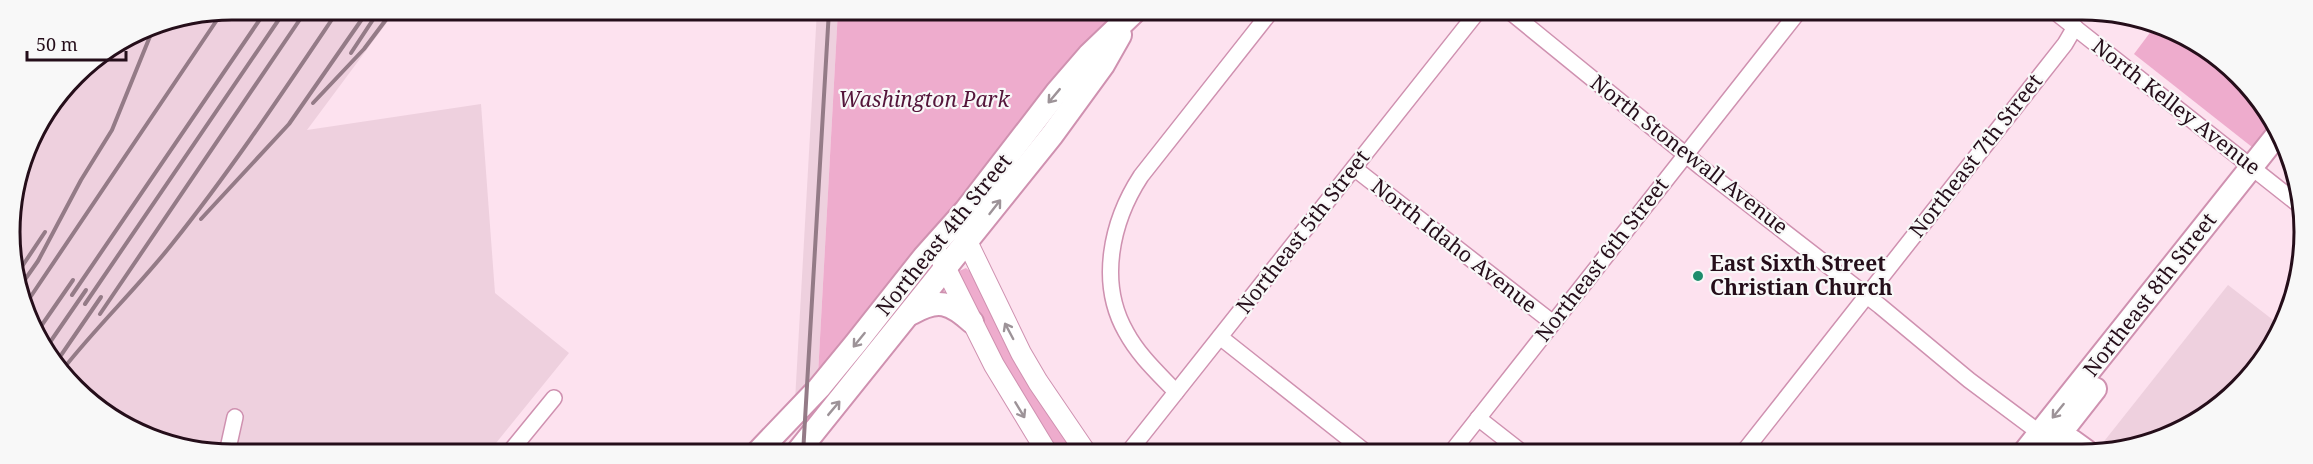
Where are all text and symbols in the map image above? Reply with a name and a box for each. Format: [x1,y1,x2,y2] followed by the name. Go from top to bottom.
[27,24,126,62] scale bar
[36,32,78,56] text: 50 m
[2087,32,2267,181] street label: North Kelley Avenue
[1585,68,1794,240] street label: North Stonewall Avenue
[1902,68,2048,243] street label: Northeast 7th Street
[839,85,1010,113] park label: Washington Park
[1047,88,1061,103] one-way arrow
[1229,144,1375,319] street label: Northeast 5th Street
[869,148,1017,321] street label: Northeast 4th Street
[1366,172,1543,319] street label: North Idaho Avenue
[1528,172,1674,347] street label: Northeast 6th Street
[989,200,1002,216] one-way arrow
[2076,207,2222,382] street label: Northeast 8th Street
[1710,249,1893,301] place label: East Sixth Street Christian Church
[1691,269,1705,283] marker: East Sixth Street Christian Church
[1003,322,1014,340] one-way arrow
[852,332,865,348] one-way arrow
[827,400,840,416] one-way arrow
[1014,401,1026,418] one-way arrow
[2051,403,2064,419] one-way arrow

